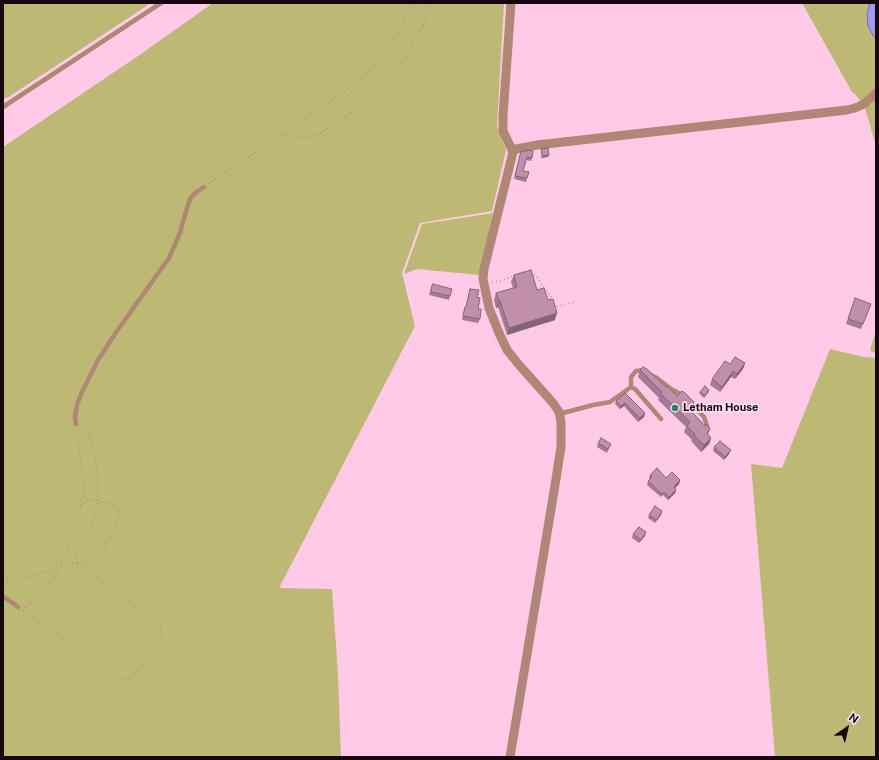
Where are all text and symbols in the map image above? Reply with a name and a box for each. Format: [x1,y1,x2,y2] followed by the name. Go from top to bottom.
[683,401,758,415] place label: Letham House
[670,403,680,413] marker: Letham House
[827,708,867,748] north arrow
[847,711,861,725] text: N

